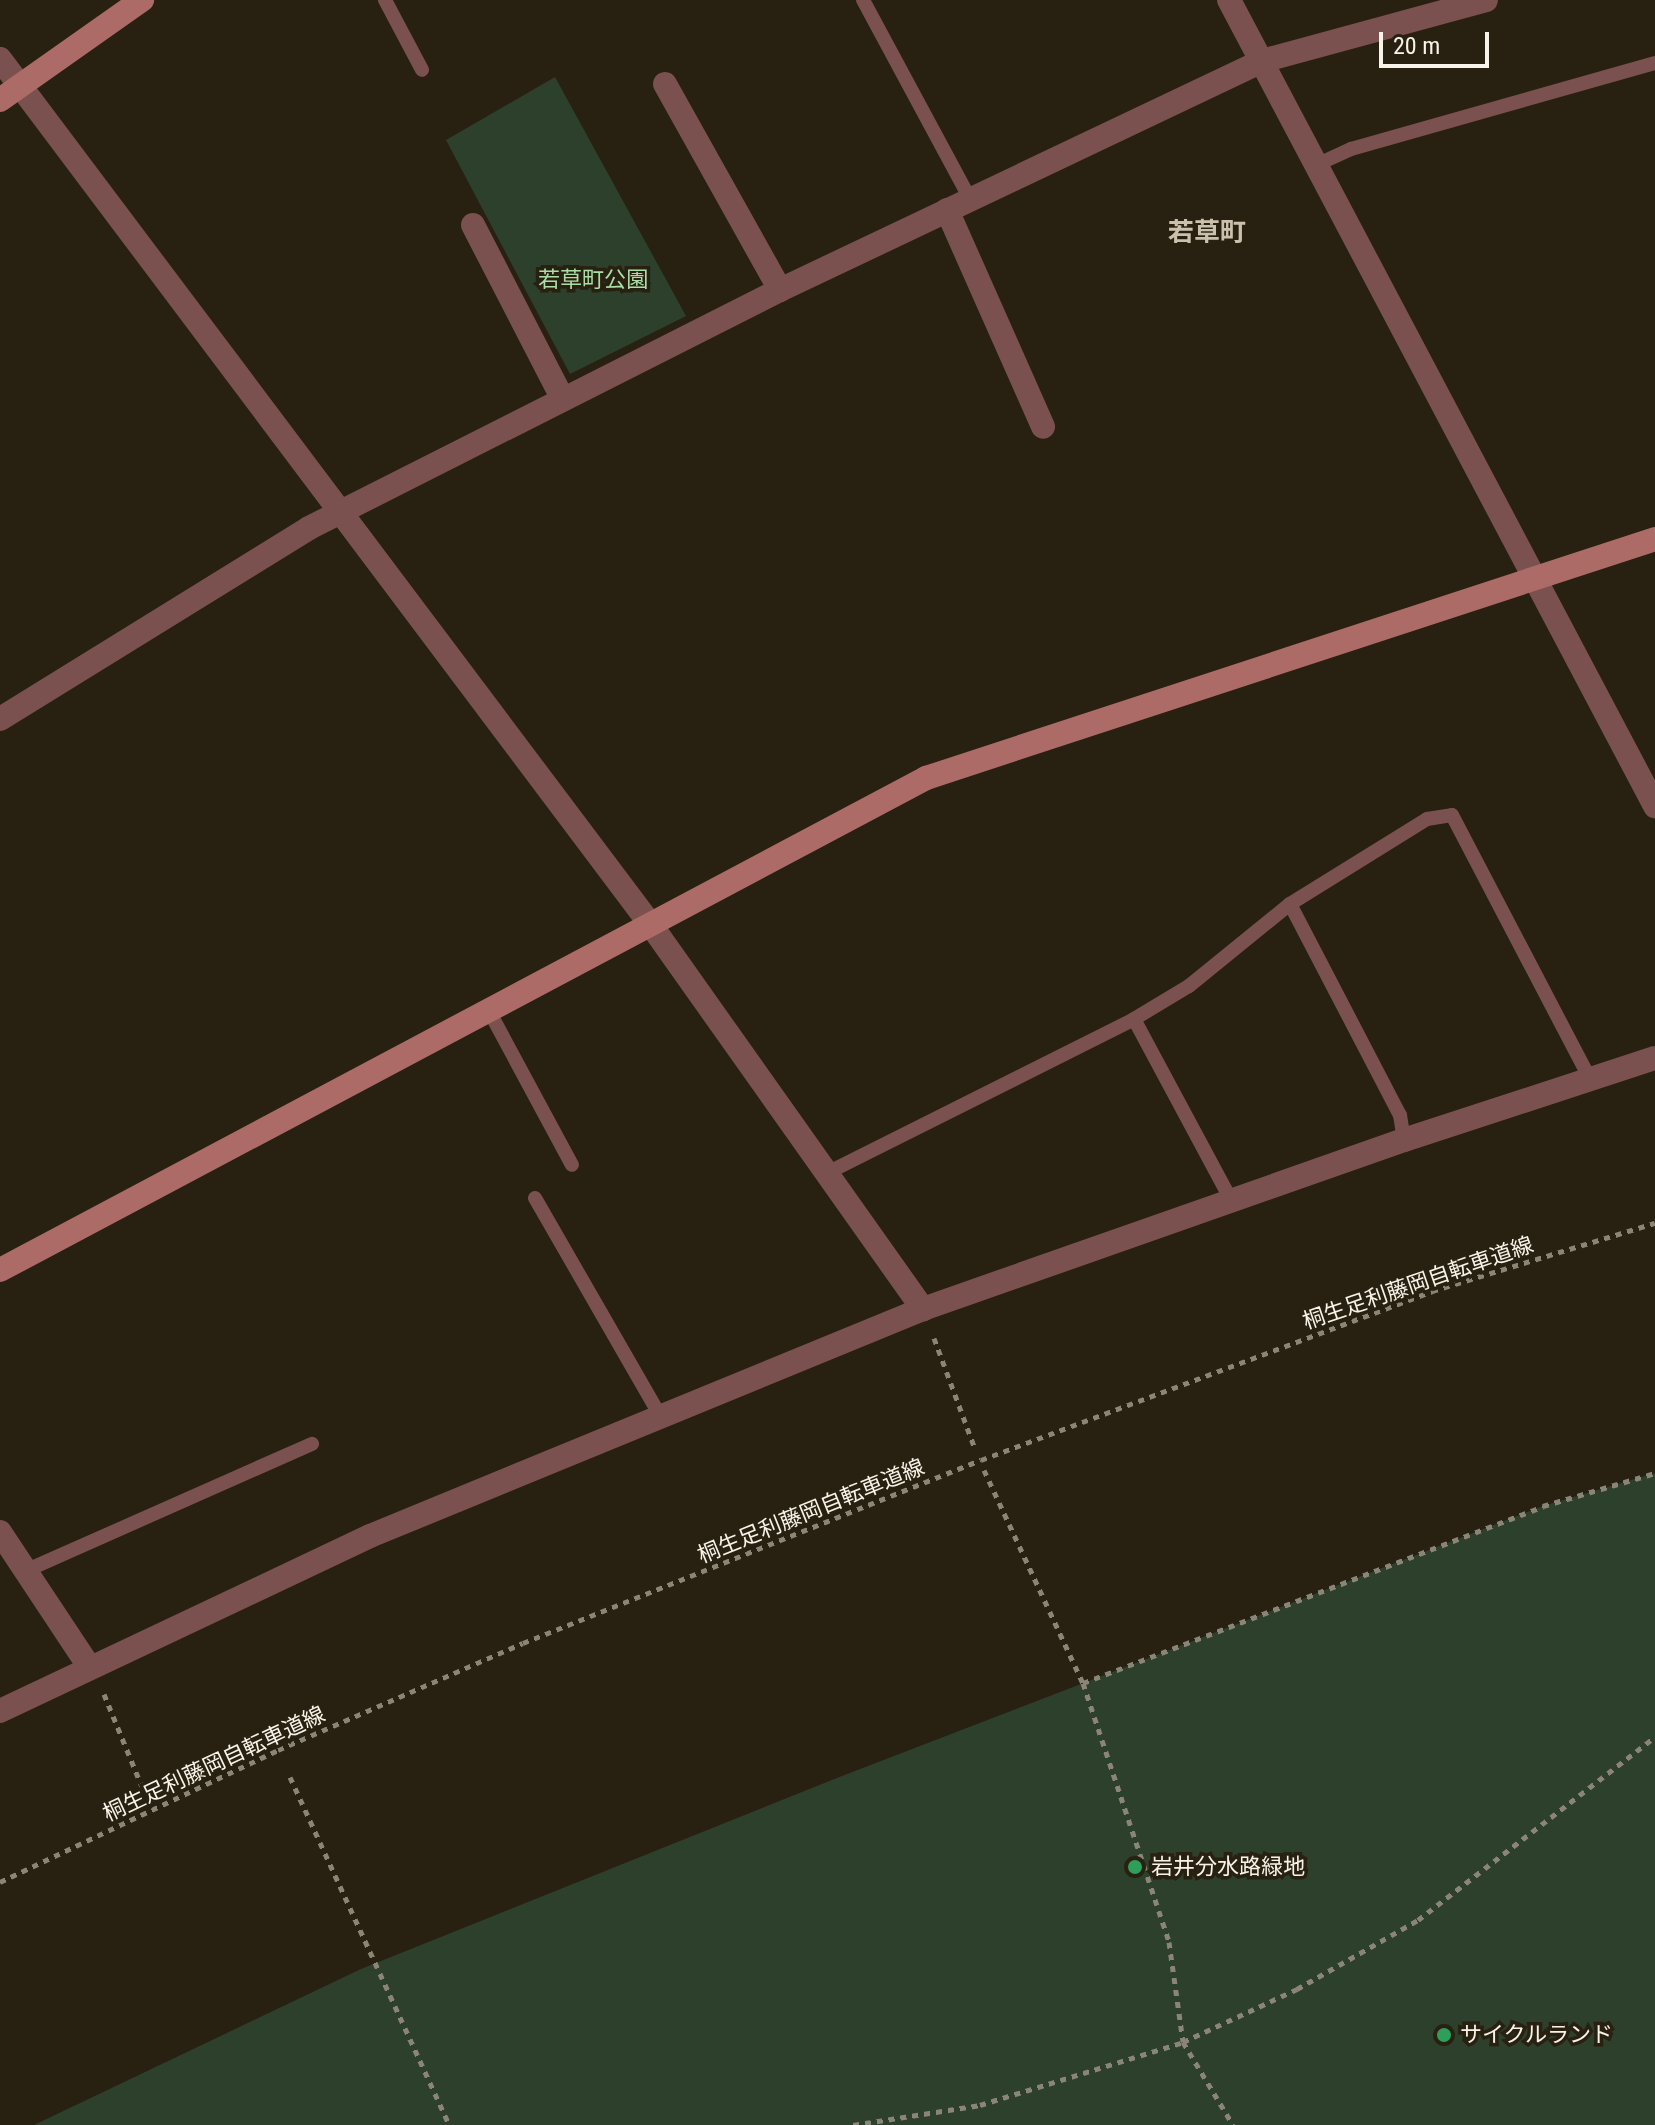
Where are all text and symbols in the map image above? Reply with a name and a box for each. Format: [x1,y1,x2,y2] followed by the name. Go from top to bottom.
[1383,16,1493,66] scale bar
[1393,32,1440,60] text: 20 m
[1168,217,1246,249] district label: 若草町
[538,267,648,293] park label: 若草町公園
[1299,1231,1537,1335] street label: 桐生足利藤岡自転車道線
[694,1453,928,1569] street label: 桐生足利藤岡自転車道線
[99,1701,329,1827] street label: 桐生足利藤岡自転車道線
[1151,1854,1305,1880] place label: 岩井分水路緑地
[1126,1858,1144,1876] marker: 岩井分水路緑地
[1460,2022,1614,2048] place label: サイクルランド
[1435,2026,1453,2044] marker: サイクルランド

